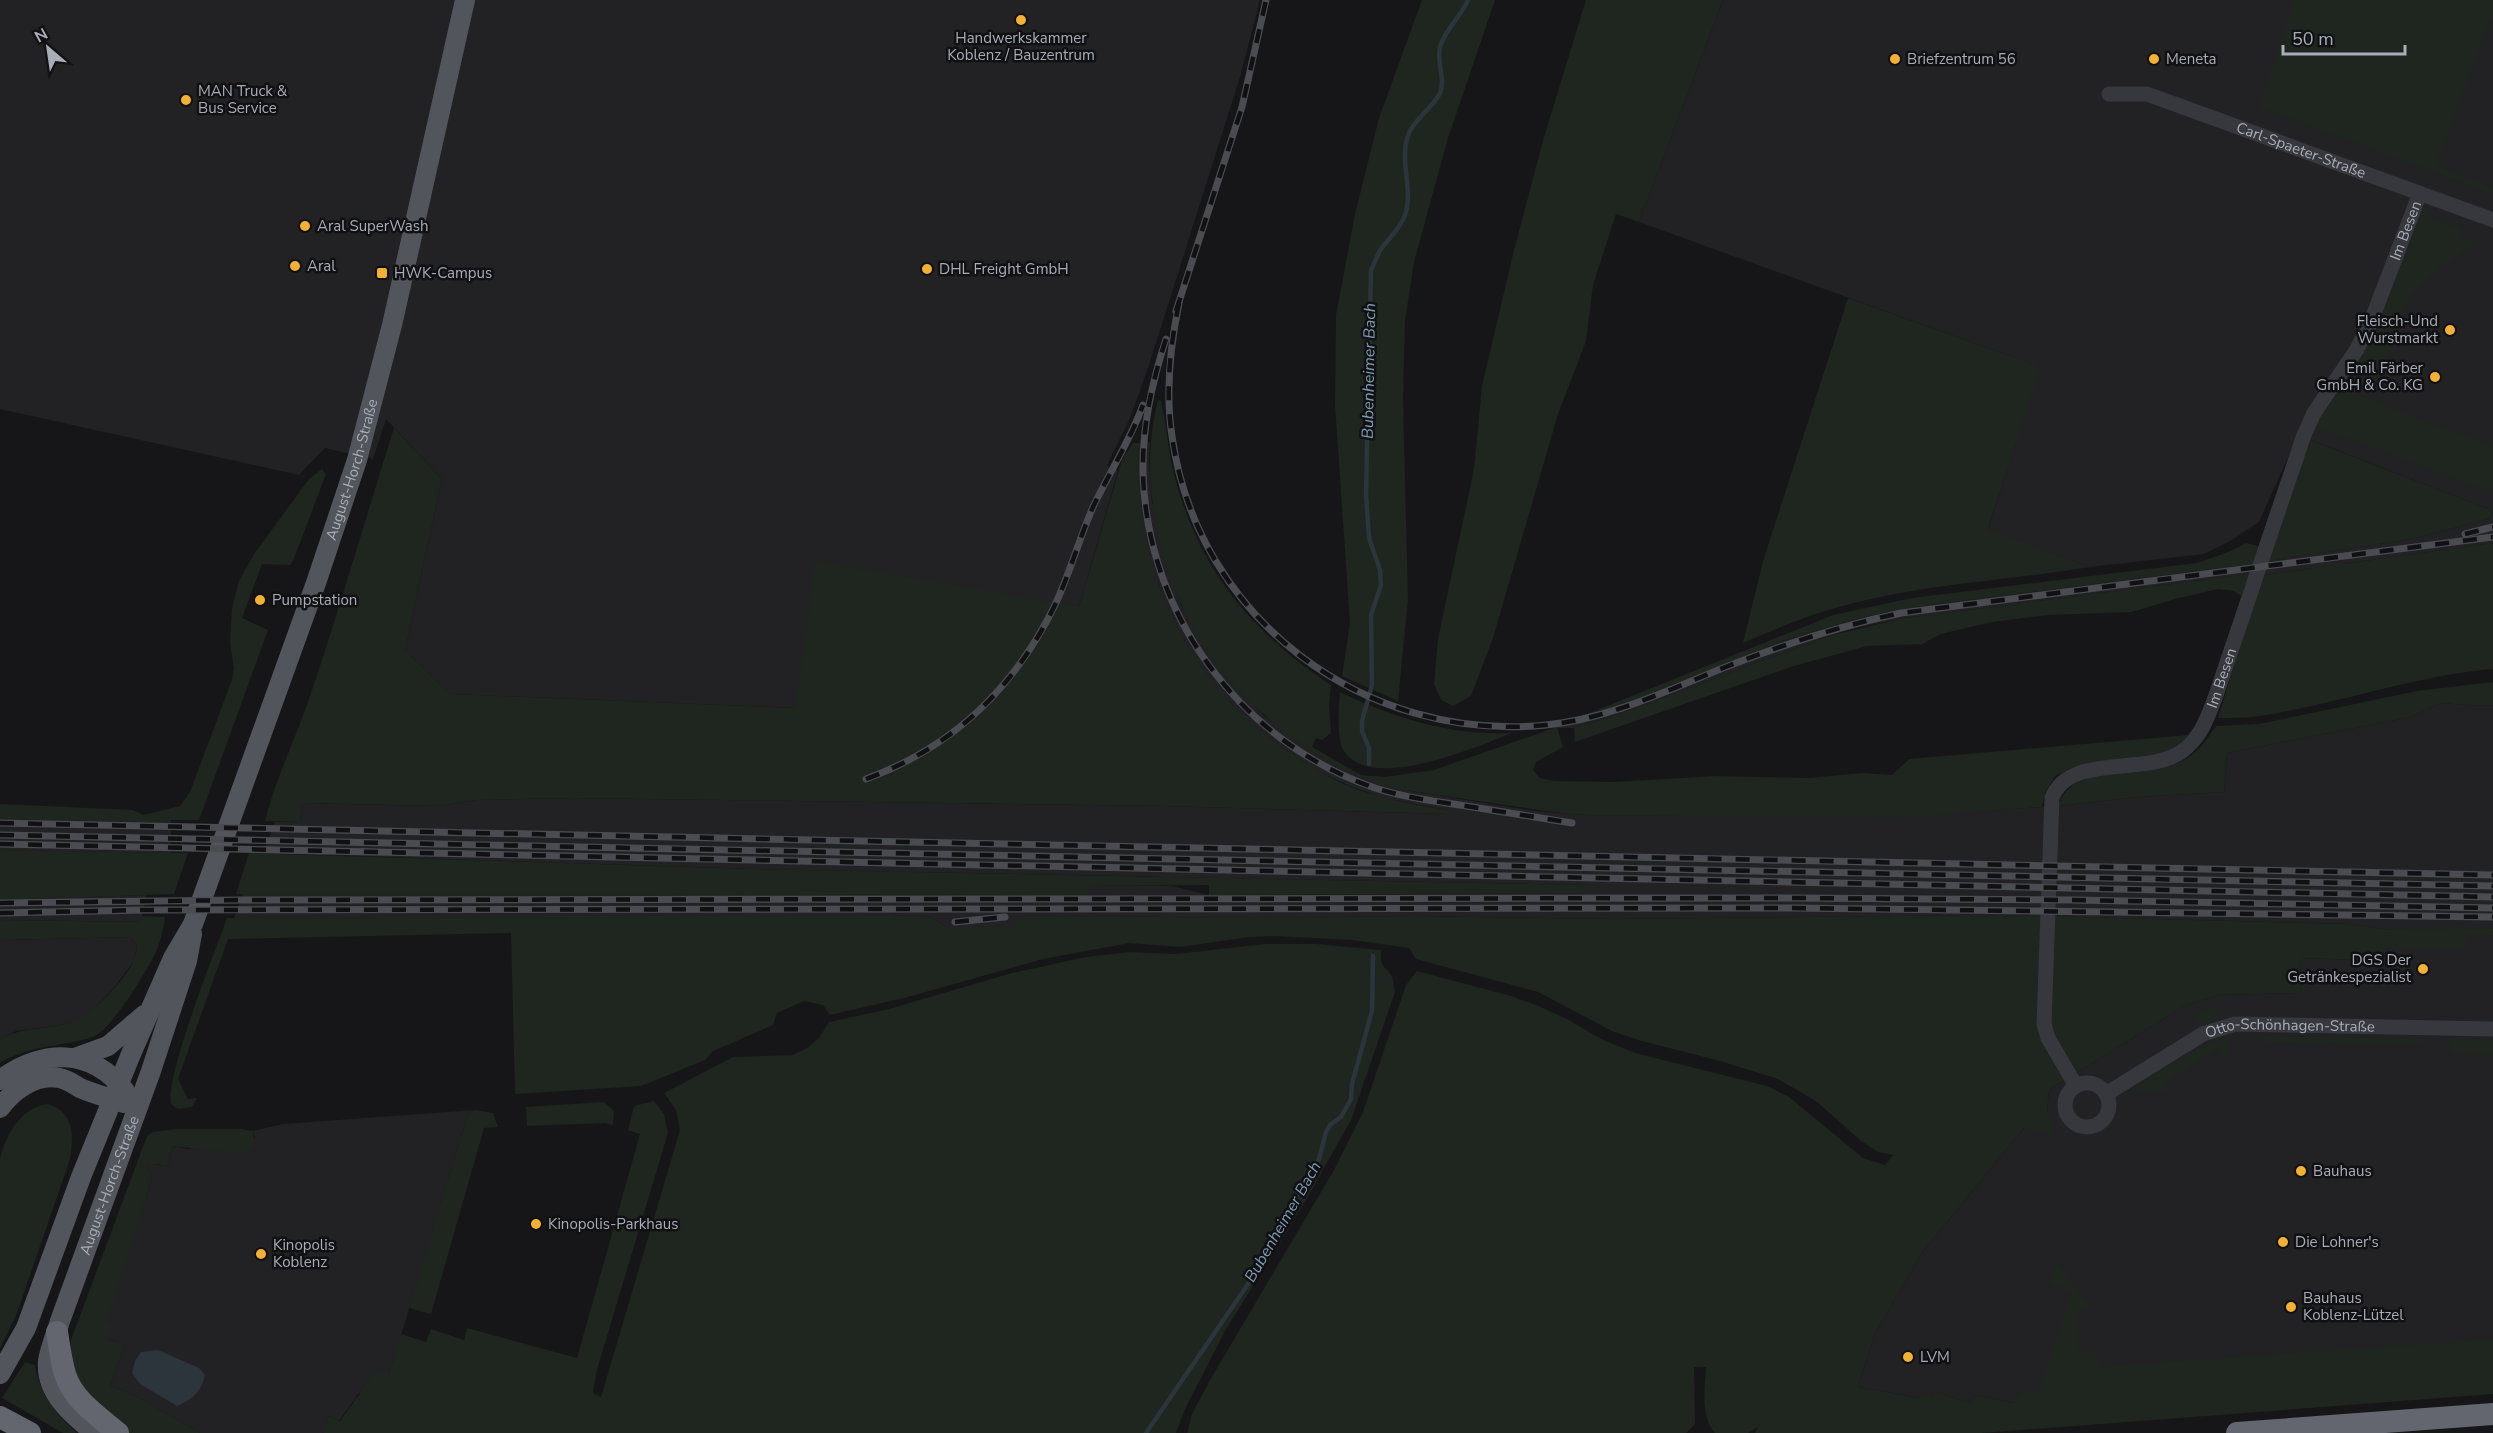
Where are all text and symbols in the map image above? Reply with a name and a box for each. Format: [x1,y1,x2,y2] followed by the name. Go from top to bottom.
[1014,13,1028,27] marker: Handwerkskammer Koblenz / Bauzentrum
[18,18,78,78] north arrow
[2283,18,2404,56] scale bar
[31,23,52,48] text: N
[2292,27,2334,51] text: 50 m
[947,28,1095,65] place label: Handwerkskammer Koblenz / Bauzentrum
[1907,49,2016,69] place label: Briefzentrum 56
[2166,49,2217,69] place label: Meneta
[1888,52,1902,66] marker: Briefzentrum 56
[2147,52,2161,66] marker: Meneta
[198,81,288,118] place label: MAN Truck & Bus Service
[179,93,193,107] marker: MAN Truck & Bus Service
[2233,117,2369,183] street label: Carl-Spaeter-Straße
[2385,198,2426,263] street label: Im Besen
[317,216,429,236] place label: Aral SuperWash
[298,219,312,233] marker: Aral SuperWash
[307,256,336,276] place label: Aral
[288,259,302,273] marker: Aral
[939,259,1069,279] place label: DHL Freight GmbH
[920,262,934,276] marker: DHL Freight GmbH
[394,263,492,283] place label: HWK-Campus
[375,266,389,280] marker: HWK-Campus
[1357,303,1381,439] water label: Bubenheimer Bach
[2357,311,2439,348] place label: Fleisch-Und Wurstmarkt
[2443,323,2457,337] marker: Fleisch-Und Wurstmarkt
[2316,358,2424,395] place label: Emil Färber GmbH & Co. KG
[2428,370,2442,384] marker: Emil Färber GmbH & Co. KG
[321,397,382,543] street label: August-Horch-Straße
[272,590,357,610] place label: Pumpstation
[253,593,267,607] marker: Pumpstation
[2202,645,2241,711] street label: Im Besen
[2287,950,2412,987] place label: DGS Der Getränkespezialist
[2416,962,2430,976] marker: DGS Der Getränkespezialist
[2202,1014,2375,1043] street label: Otto-Schönhagen-Straße
[75,1113,144,1258] street label: August-Horch-Straße
[1240,1158,1326,1286] water label: Bubenheimer Bach
[2313,1161,2372,1181] place label: Bauhaus
[2294,1164,2308,1178] marker: Bauhaus
[548,1214,678,1234] place label: Kinopolis-Parkhaus
[529,1217,543,1231] marker: Kinopolis-Parkhaus
[2295,1232,2379,1252] place label: Die Lohner's
[273,1235,335,1272] place label: Kinopolis Koblenz
[2276,1235,2290,1249] marker: Die Lohner's
[254,1247,268,1261] marker: Kinopolis Koblenz
[2303,1288,2404,1325] place label: Bauhaus Koblenz-Lützel
[2284,1300,2298,1314] marker: Bauhaus Koblenz-Lützel
[1920,1347,1950,1367] place label: LVM
[1901,1350,1915,1364] marker: LVM

